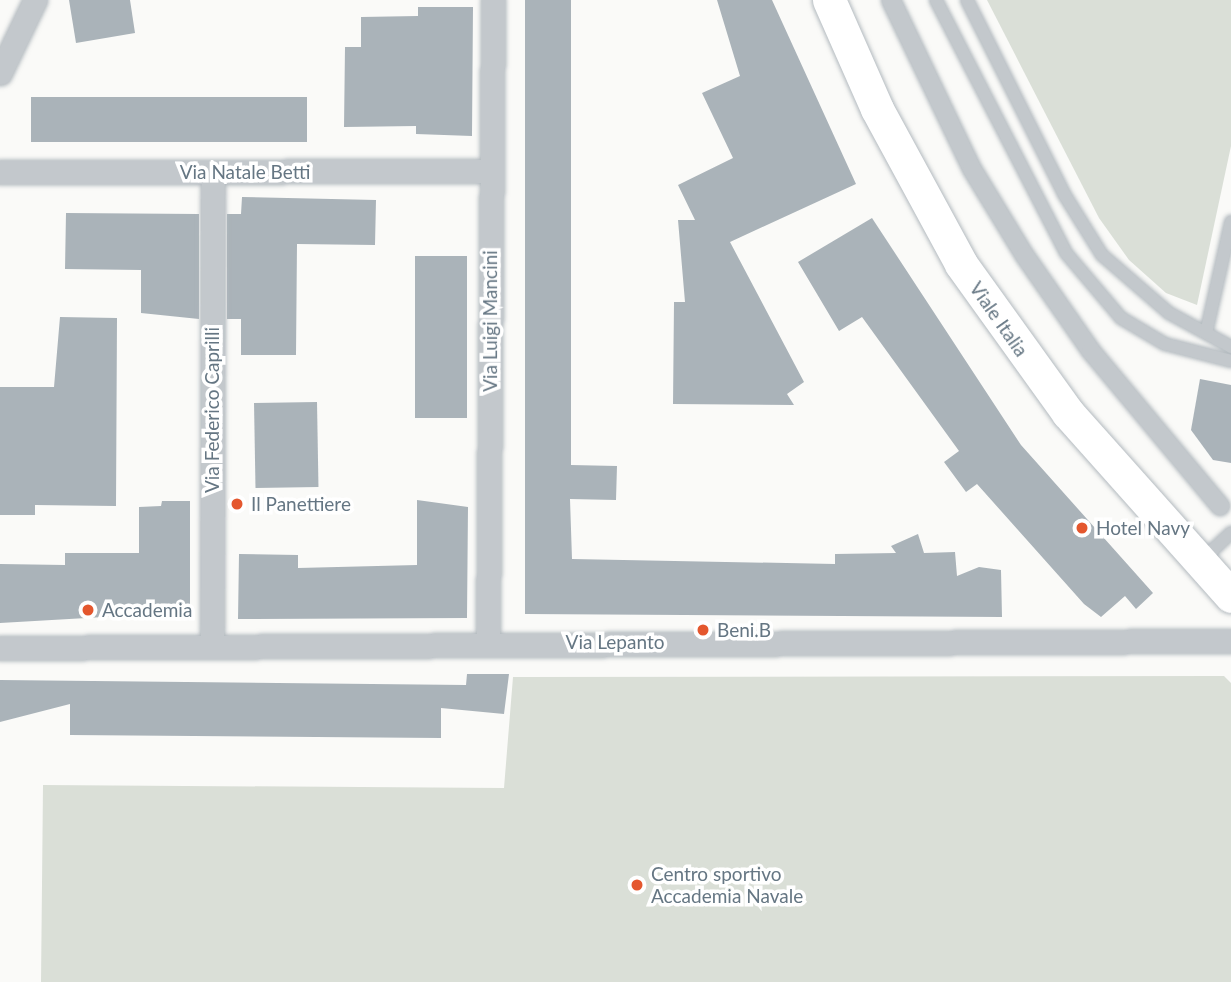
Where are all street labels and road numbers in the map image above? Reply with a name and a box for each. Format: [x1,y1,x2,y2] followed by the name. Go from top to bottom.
[180,161,310,183] street label: Via Natale Betti
[479,250,501,392] street label: Via Luigi Mancini
[965,277,1033,361] street label: Viale Italia
[201,327,223,493] street label: Via Federico Caprilli
[566,631,664,653] street label: Via Lepanto

